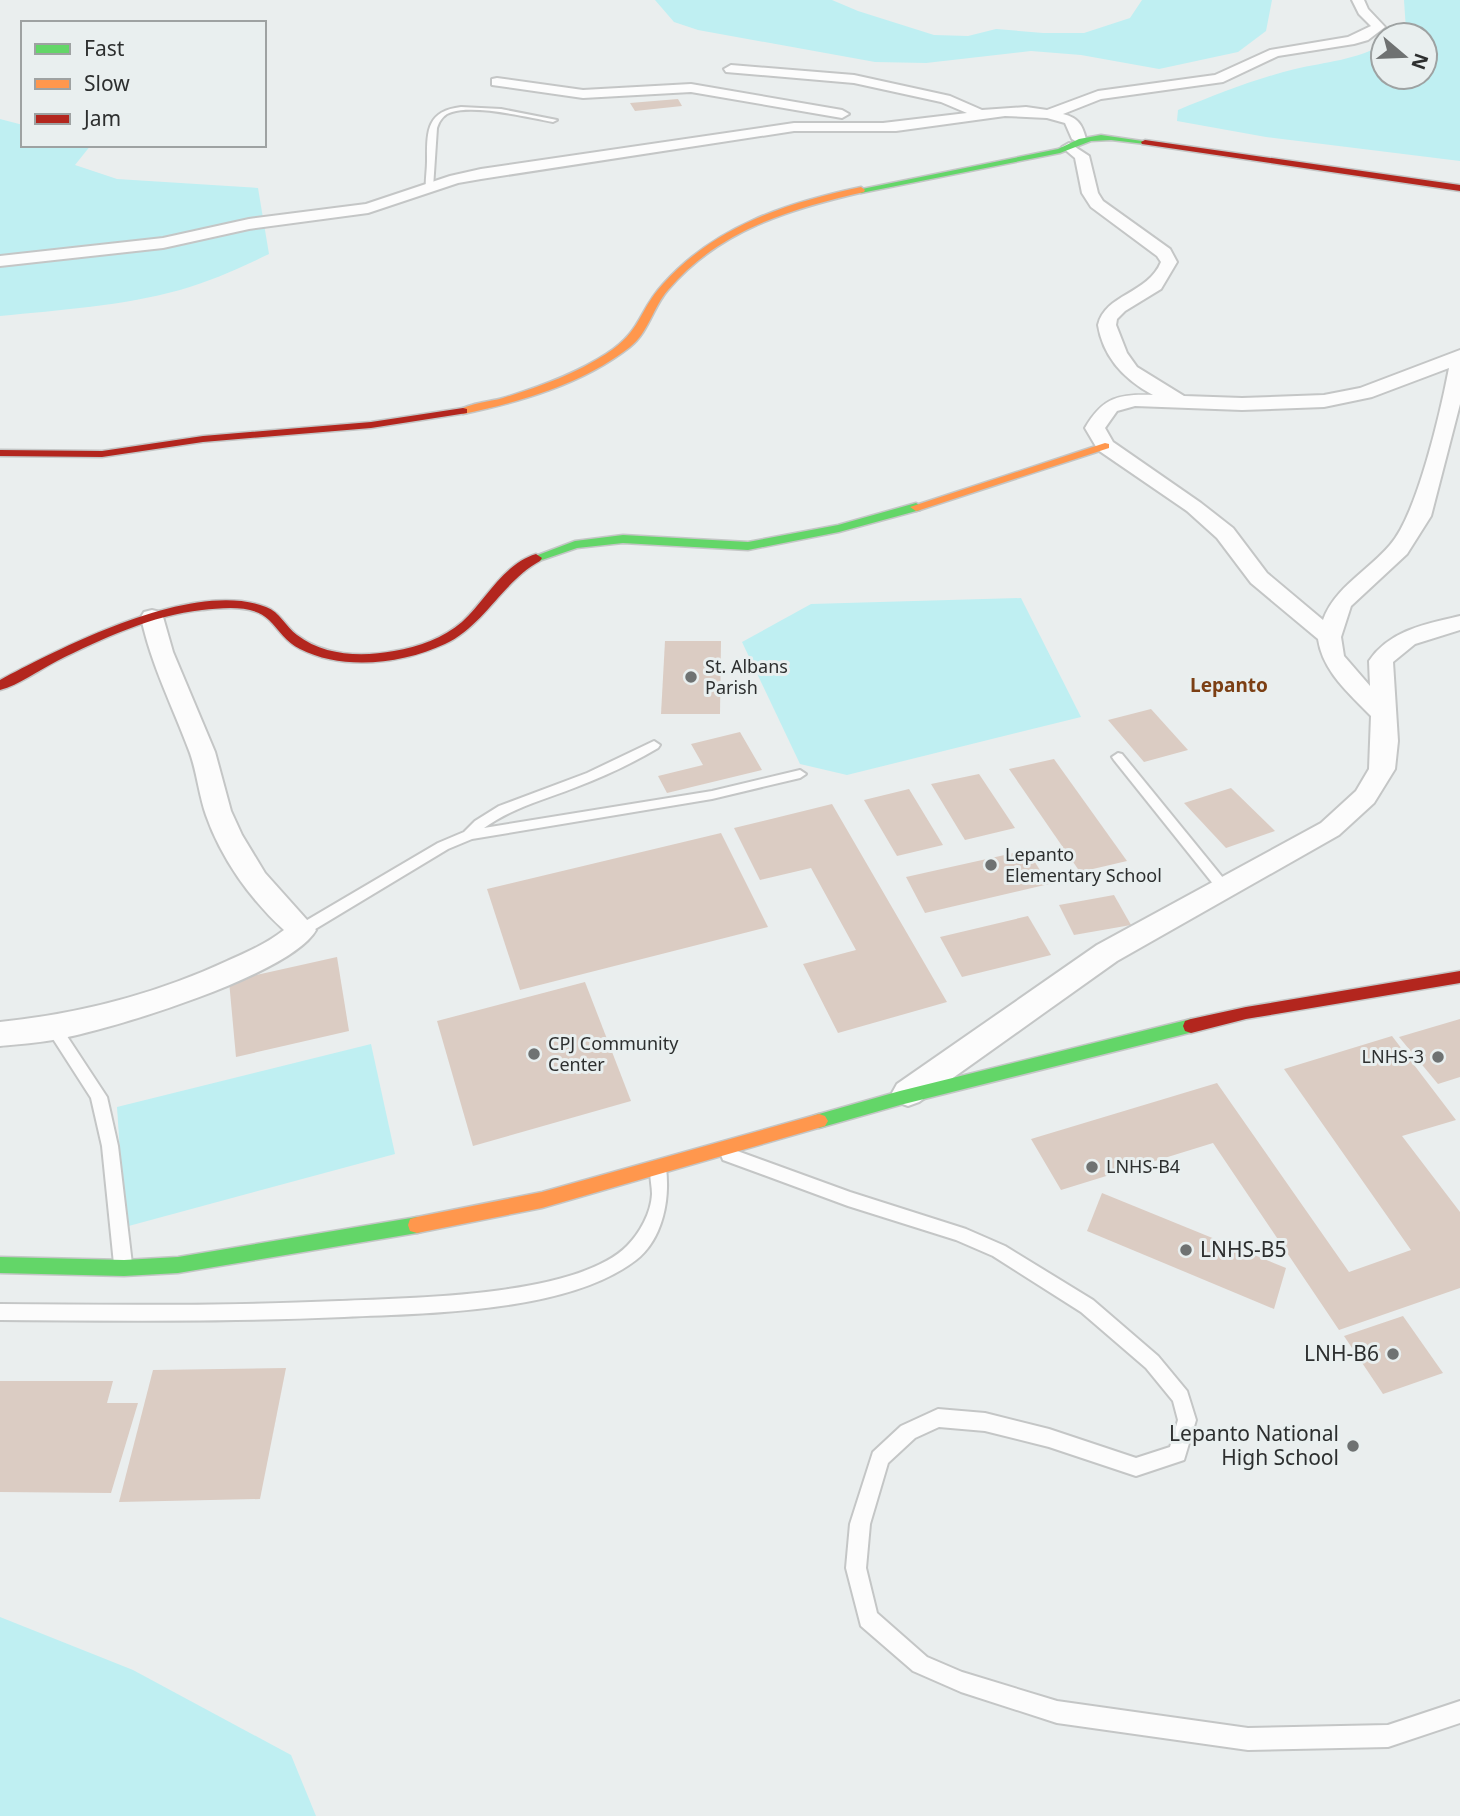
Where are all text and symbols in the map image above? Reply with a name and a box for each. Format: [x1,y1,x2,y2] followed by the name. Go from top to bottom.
[21,21,266,147] legend
[1369,21,1439,91] north arrow
[84,34,125,62] text: Fast
[1405,50,1435,73] text: N
[84,69,130,97] text: Slow
[82,104,121,132] text: Jam
[705,654,788,699] place label: St. Albans Parish
[683,669,699,685] marker: St. Albans Parish
[1190,672,1268,698] district label: Lepanto
[1005,842,1162,887] place label: Lepanto Elementary School
[983,857,999,873] marker: Lepanto Elementary School
[548,1031,679,1076] place label: CPJ Community Center
[1362,1044,1424,1068] place label: LNHS-3
[526,1046,542,1062] marker: CPJ Community Center
[1430,1049,1446,1065] marker: LNHS-3
[1106,1154,1180,1178] place label: LNHS-B4
[1084,1159,1100,1175] marker: LNHS-B4
[1200,1235,1286,1263] place label: LNHS-B5
[1178,1242,1194,1258] marker: LNHS-B5
[1304,1339,1379,1367] place label: LNH-B6
[1385,1346,1401,1362] marker: LNH-B6
[1169,1419,1339,1471] place label: Lepanto National High School
[1345,1438,1361,1454] marker: Lepanto National High School

